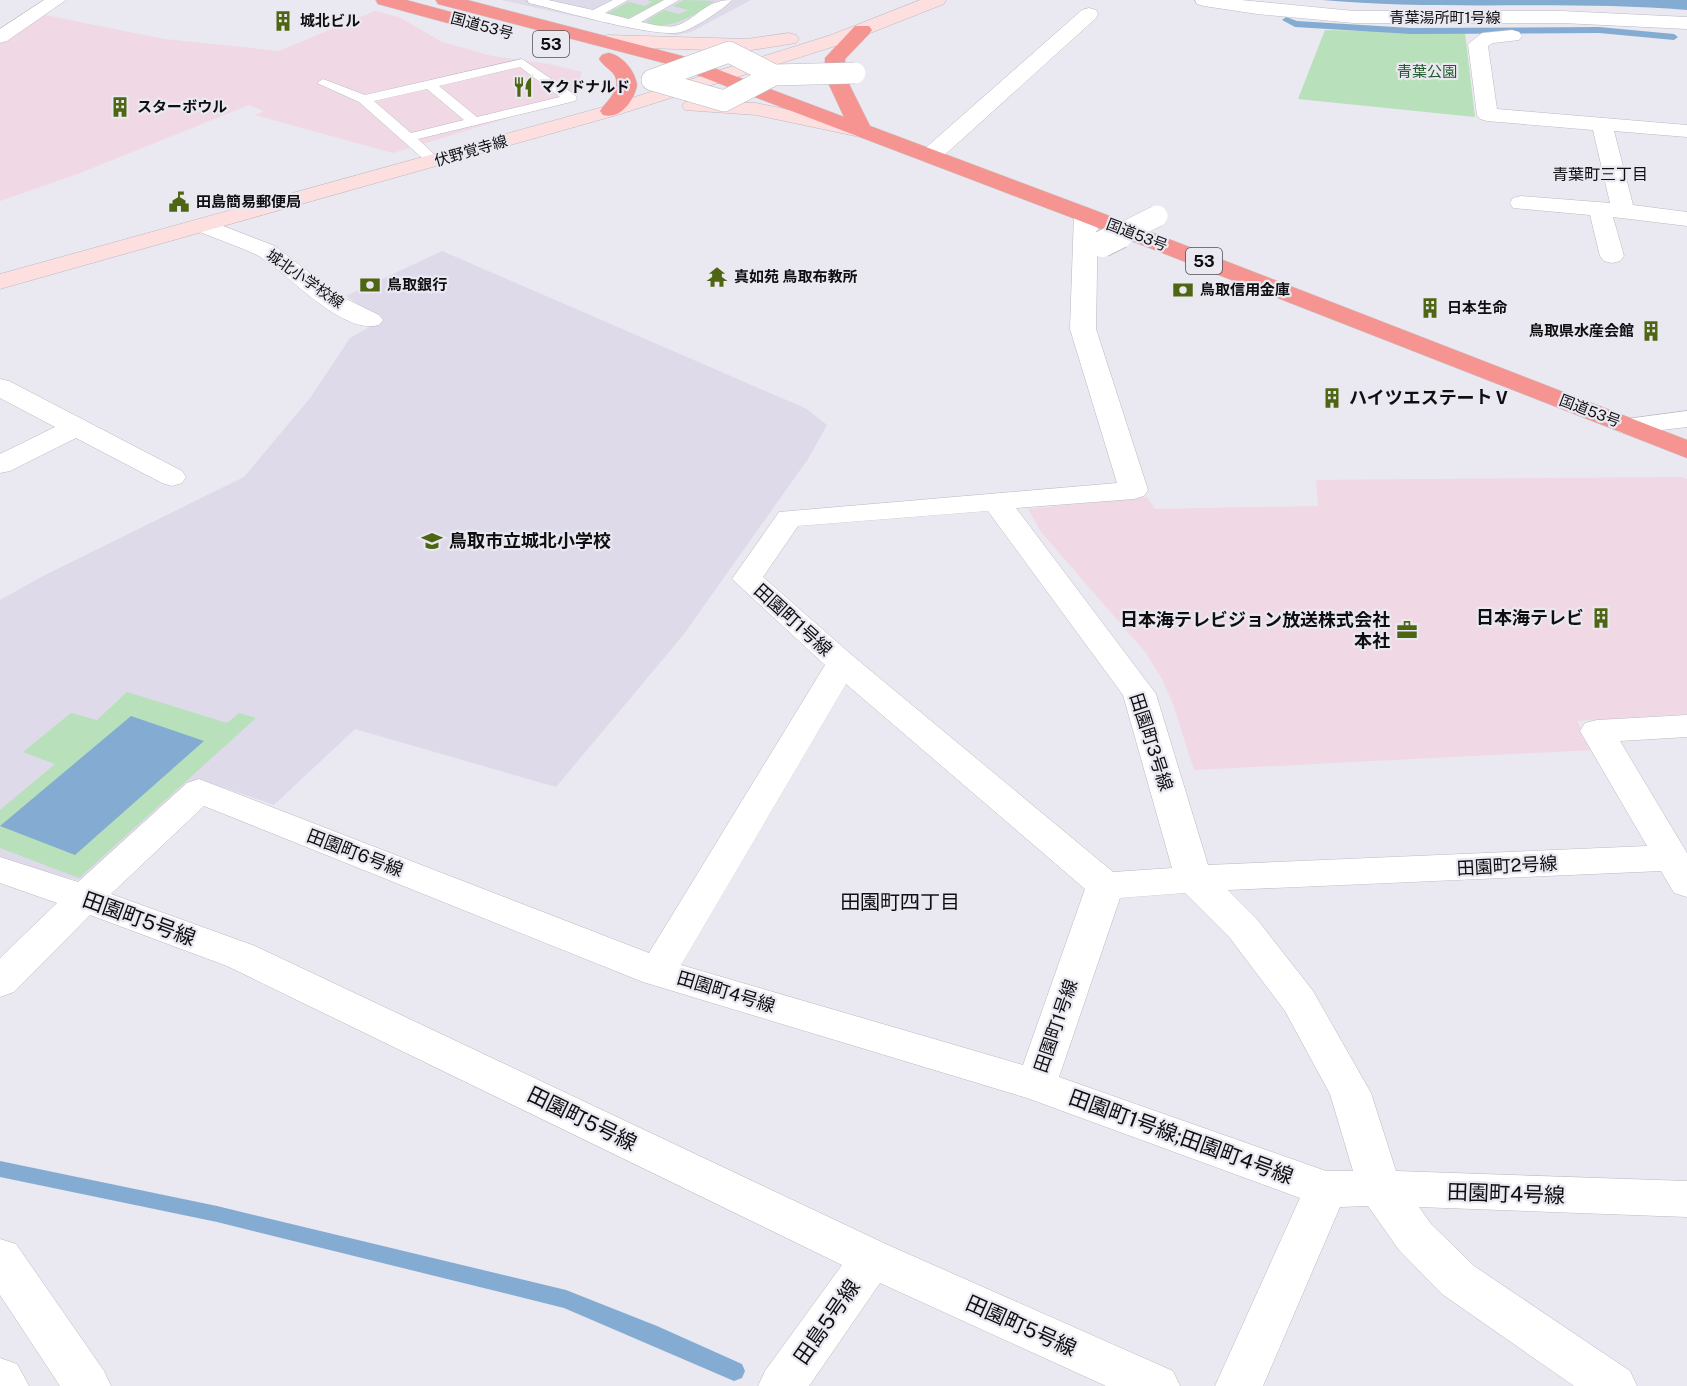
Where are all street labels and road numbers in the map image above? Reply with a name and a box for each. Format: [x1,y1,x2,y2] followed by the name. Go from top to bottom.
[449,9,515,42] street label: 国道53号
[1389,9,1501,26] street label: 青葉湯所町1号線
[533,31,569,57] road number: 53
[432,132,509,169] street label: 伏野覚寺線
[1104,215,1170,254] street label: 国道53号
[264,246,347,311] street label: 城北小学校線
[1186,248,1222,274] road number: 53
[1557,391,1623,430] street label: 国道53号
[750,579,837,660] street label: 田園町1号線
[1126,690,1177,793] street label: 田園町3号線
[304,825,406,880] street label: 田園町6号線
[1456,852,1558,879] street label: 田園町2号線
[79,887,199,951] street label: 田園町5号線
[675,967,778,1016] street label: 田園町4号線
[1030,976,1081,1075] street label: 田園町1号線
[524,1081,641,1156] street label: 田園町5号線
[1066,1084,1297,1189] street label: 田園町1号線;田園町4号線
[1447,1179,1566,1208] street label: 田園町4号線
[788,1275,865,1369] street label: 田島5号線
[962,1290,1080,1361] street label: 田園町5号線

